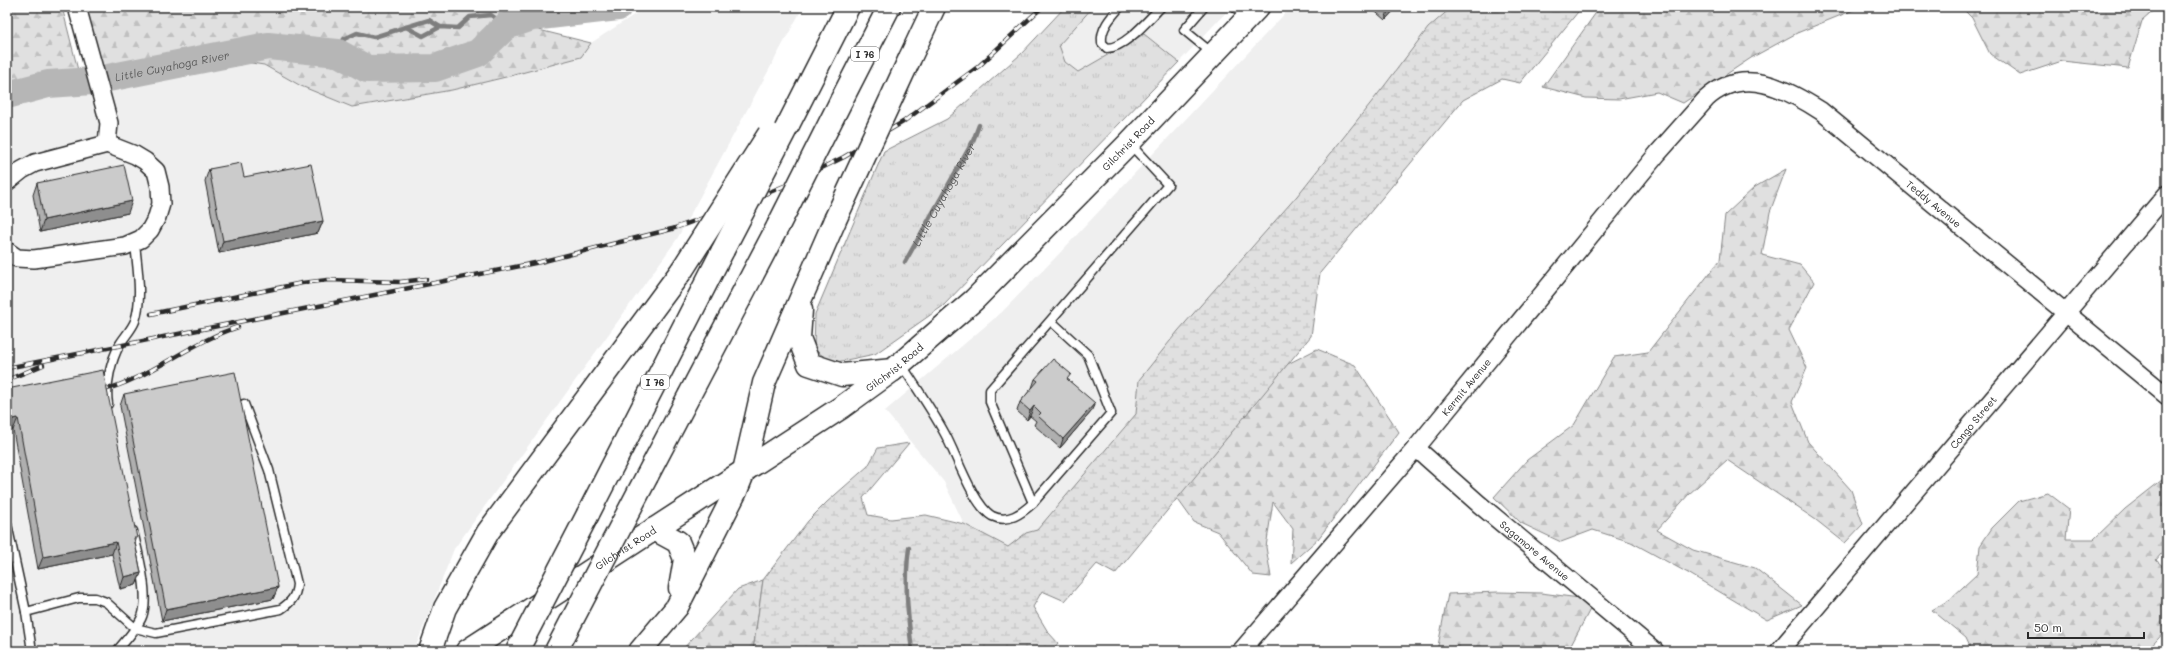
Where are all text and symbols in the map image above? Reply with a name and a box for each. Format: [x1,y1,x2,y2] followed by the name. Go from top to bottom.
[113,46,231,84] water label: Little Cuyahoga River
[851,47,879,61] road number: I 76
[1099,114,1157,174] street label: Gilchrist Road
[908,139,979,249] water label: Little Cuyahoga River
[1903,177,1964,231] street label: Teddy Avenue
[863,340,926,395] street label: Gilchrist Road
[1438,355,1494,419] street label: Kermit Avenue
[641,375,669,389] road number: I 76
[1947,393,2000,452] street label: Congo Street
[1497,517,1573,584] street label: Sagamore Avenue
[592,523,659,573] street label: Gilchrist Road
[2028,614,2144,640] scale bar
[2034,619,2062,635] text: 50 m

